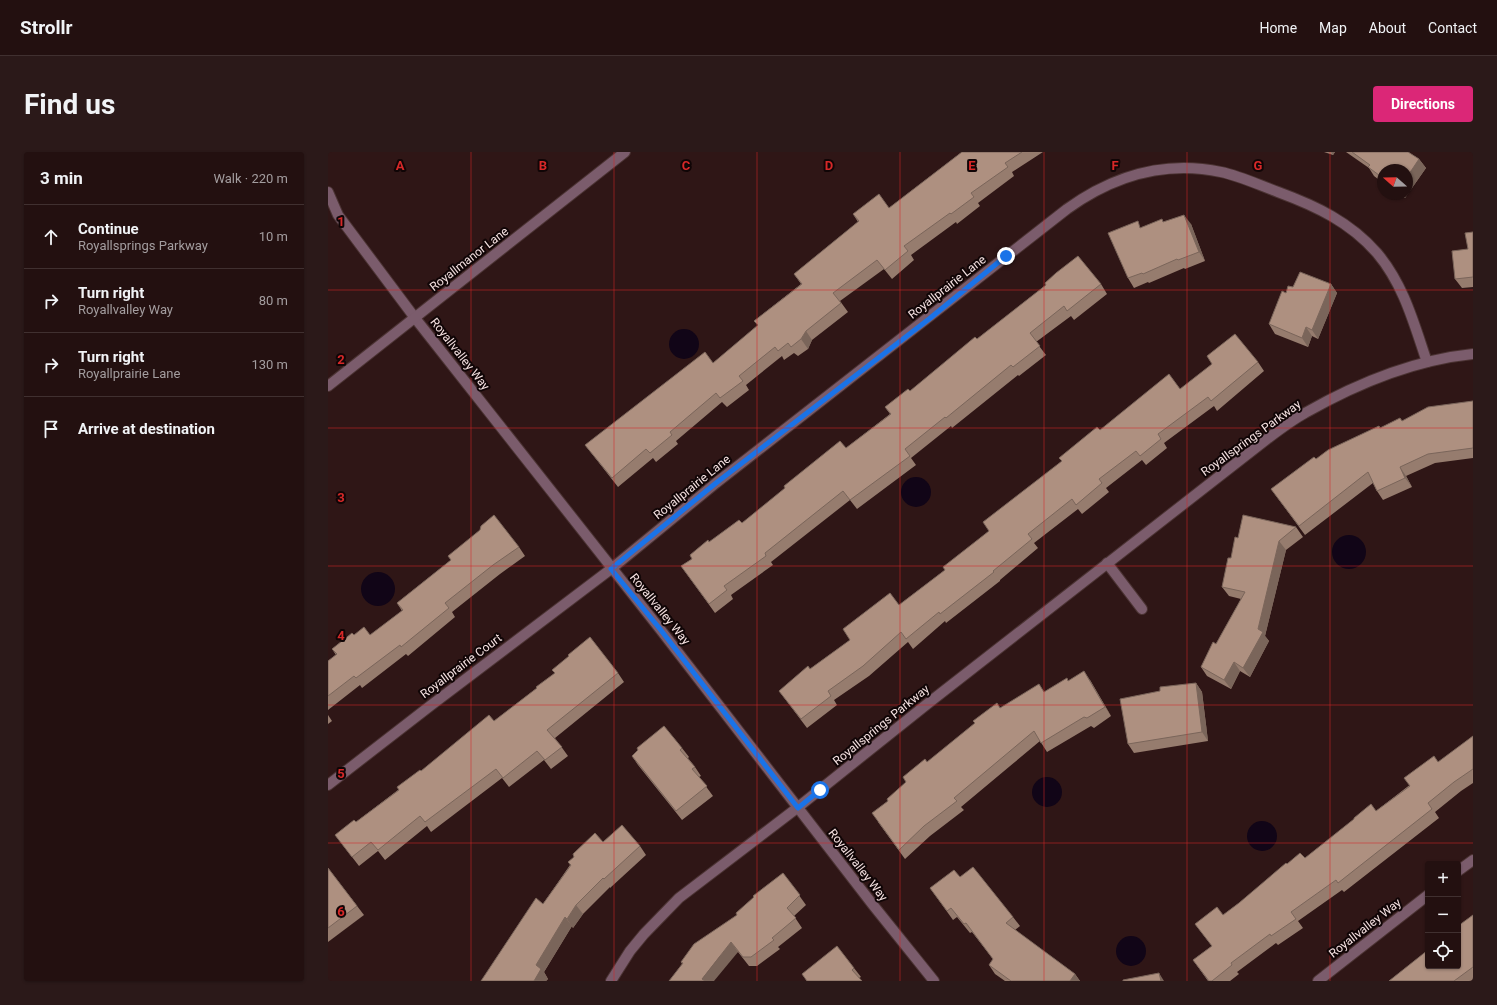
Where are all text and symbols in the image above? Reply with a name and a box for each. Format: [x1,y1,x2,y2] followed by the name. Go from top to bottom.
[20,16,73,39] text: Strollr
[1259,20,1297,36] text: Home
[1319,20,1347,36] text: Map
[1369,20,1406,36] text: About
[1428,20,1477,36] text: Contact
[1373,86,1473,122] button: Directions
[24,88,115,121] text: Find us
[396,158,405,173] text: A
[539,158,547,173] text: B
[682,158,691,173] text: C
[825,158,833,173] text: D
[968,158,976,173] text: E
[1111,158,1119,173] text: F
[1254,158,1263,173] text: G
[1377,164,1413,200] north arrow
[40,168,83,188] text: 3 min
[213,171,288,186] text: Walk · 220 m
[337,214,345,229] text: 1
[78,220,139,238] text: Continue
[427,224,511,294] street label: Royallmanor Lane
[40,226,62,248] icon: ahead
[259,229,288,244] text: 10 m
[78,238,208,253] text: Royallsprings Parkway
[997,247,1015,265] route end
[905,252,989,322] street label: Royallprairie Lane
[78,284,144,302] text: Turn right
[40,290,62,312] icon: right
[259,293,288,308] text: 80 m
[78,302,173,317] text: Royallvalley Way
[427,315,493,393] street label: Royallvalley Way
[78,348,144,366] text: Turn right
[337,352,345,367] text: 2
[40,354,62,376] icon: right
[251,357,288,372] text: 130 m
[78,366,180,381] text: Royallprairie Lane
[1198,397,1304,479] street label: Royallsprings Parkway
[40,418,62,440] icon: arrive
[78,420,215,438] text: Arrive at destination
[651,452,733,522] street label: Royallprairie Lane
[337,490,345,505] text: 3
[627,571,693,648] street label: Royallvalley Way
[337,628,345,643] text: 4
[418,631,504,701] street label: Royallprairie Court
[830,682,932,768] street label: Royallsprings Parkway
[337,766,345,781] text: 5
[811,781,829,799] route start
[825,826,891,904] street label: Royallvalley Way
[1425,861,1461,969] map controls
[1425,861,1461,897] button: +
[1326,895,1404,961] street label: Royallvalley Way
[1425,897,1461,933] button: −
[337,904,345,919] text: 6
[1425,933,1461,969] button: locate

